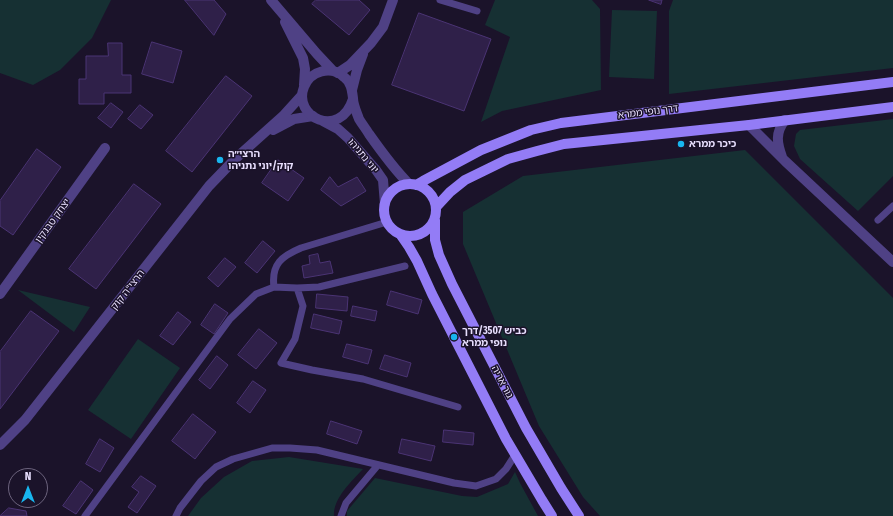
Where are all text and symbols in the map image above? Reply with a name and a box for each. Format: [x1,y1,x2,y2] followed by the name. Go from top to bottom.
[617,102,679,122] street label: דרך נופי ממרא
[345,136,381,176] street label: יוני נתניהו
[689,138,736,150] place label: כיכר ממרא
[676,139,686,149] marker: כיכר ממרא
[228,148,293,172] place label: הרצי״ה קוק/יוני נתניהו
[215,155,225,165] marker: הרצי״ה קוק/יוני נתניהו
[33,196,73,246] street label: יצחק טבנקין
[109,267,147,313] street label: הרצי"ה קוק
[462,325,527,348] place label: כביש 3507/דרך נופי ממרא
[449,332,459,342] marker: כביש 3507/דרך נופי ממרא
[489,364,515,400] street label: גור אריה
[8,468,48,508] north arrow
[25,470,31,483] text: N

